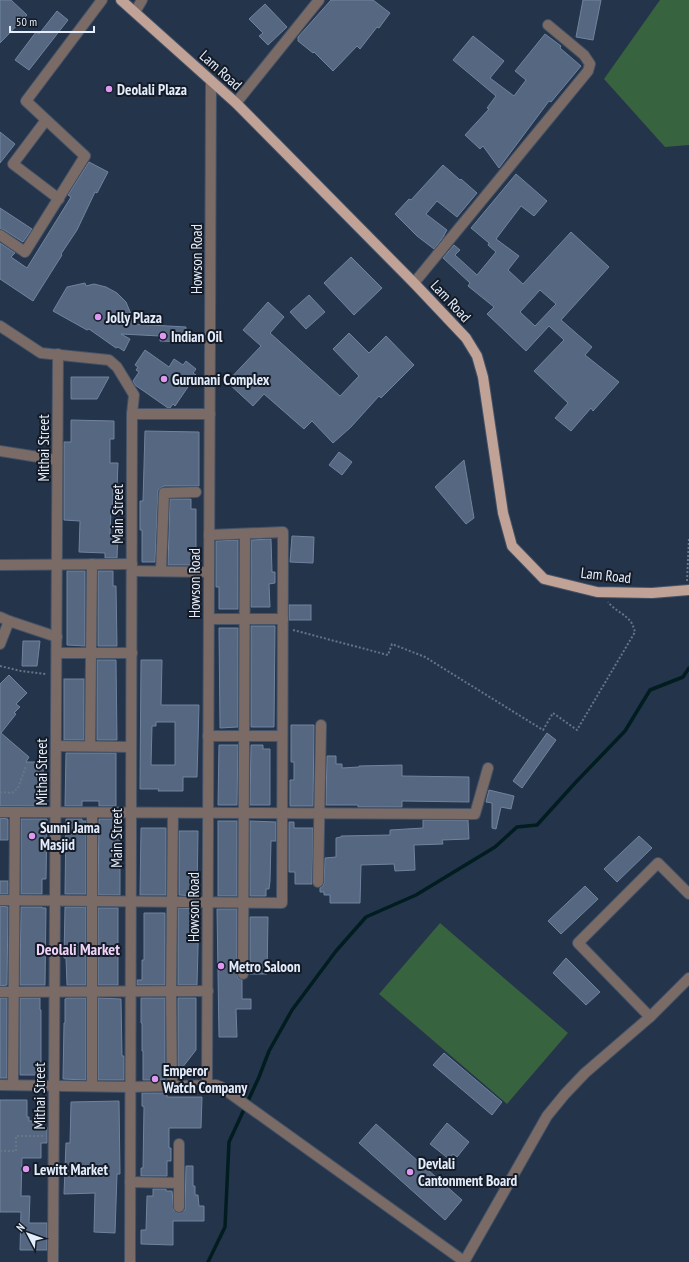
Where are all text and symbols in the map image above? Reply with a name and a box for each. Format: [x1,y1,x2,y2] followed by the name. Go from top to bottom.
[10,8,94,34] scale bar
[16,14,37,29] text: 50 m
[196,46,246,94] street label: Lam Road
[117,80,187,99] place label: Deolali Plaza
[104,84,114,94] marker: Deolali Plaza
[187,224,206,294] street label: Howson Road
[427,276,475,326] street label: Lam Road
[105,308,162,327] place label: Jolly Plaza
[93,312,103,322] marker: Jolly Plaza
[171,327,223,346] place label: Indian Oil
[158,331,168,341] marker: Indian Oil
[172,370,270,389] place label: Gurunani Complex
[159,374,169,384] marker: Gurunani Complex
[34,414,53,482] street label: Mithai Street
[108,484,127,544] street label: Main Street
[185,548,204,618] street label: Howson Road
[580,563,632,587] street label: Lam Road
[32,738,51,806] street label: Mithai Street
[107,808,126,868] street label: Main Street
[40,818,100,854] place label: Sunni Jama Masjid
[27,831,37,841] marker: Sunni Jama Masjid
[184,872,203,942] street label: Howson Road
[36,939,120,959] district label: Deolali Market
[229,957,301,976] place label: Metro Saloon
[216,961,226,971] marker: Metro Saloon
[162,1061,248,1097] place label: Emperor Watch Company
[30,1062,49,1130] street label: Mithai Street
[150,1074,160,1084] marker: Emperor Watch Company
[418,1154,518,1190] place label: Devlali Cantonment Board
[34,1160,108,1179] place label: Lewitt Market
[21,1164,31,1174] marker: Lewitt Market
[405,1167,415,1177] marker: Devlali Cantonment Board
[8,1214,48,1254] north arrow
[13,1221,28,1234] text: N

